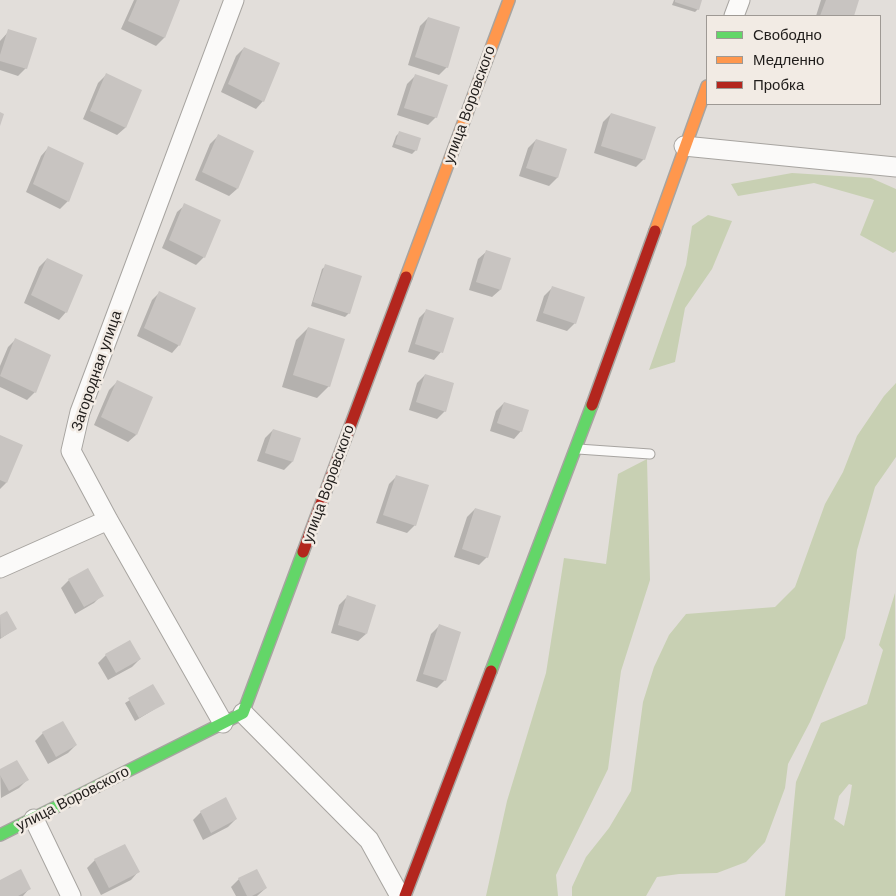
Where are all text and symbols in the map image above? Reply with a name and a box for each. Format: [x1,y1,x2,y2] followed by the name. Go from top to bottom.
[706,15,881,105] legend
[753,26,822,43] text: Свободно
[440,44,500,166] street label: улица Воровского
[753,51,824,68] text: Медленно
[753,76,804,93] text: Пробка
[68,308,126,434] street label: Загородная улица
[299,423,359,545] street label: улица Воровского
[14,763,132,835] street label: улица Воровского

